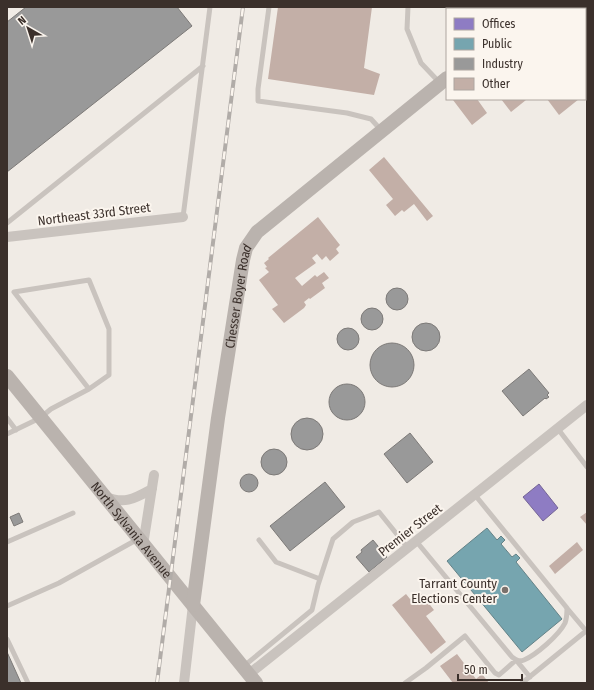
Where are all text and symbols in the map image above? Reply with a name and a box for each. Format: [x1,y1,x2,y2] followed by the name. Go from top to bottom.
[8,8,48,48] north arrow
[446,8,586,100] legend
[15,13,29,28] text: N
[482,17,515,31] text: Offices
[482,37,512,51] text: Public
[482,57,523,71] text: Industry
[482,77,511,91] text: Other
[37,200,152,228] street label: Northeast 33rd Street
[222,241,254,349] street label: Chesser Boyer Road
[88,479,175,581] street label: North Sylvania Avenue
[375,500,445,559] street label: Premier Street
[411,576,497,606] place label: Tarrant County Elections Center
[500,585,510,595] marker: Tarrant County Elections Center
[458,656,522,682] scale bar
[464,663,488,677] text: 50 m

